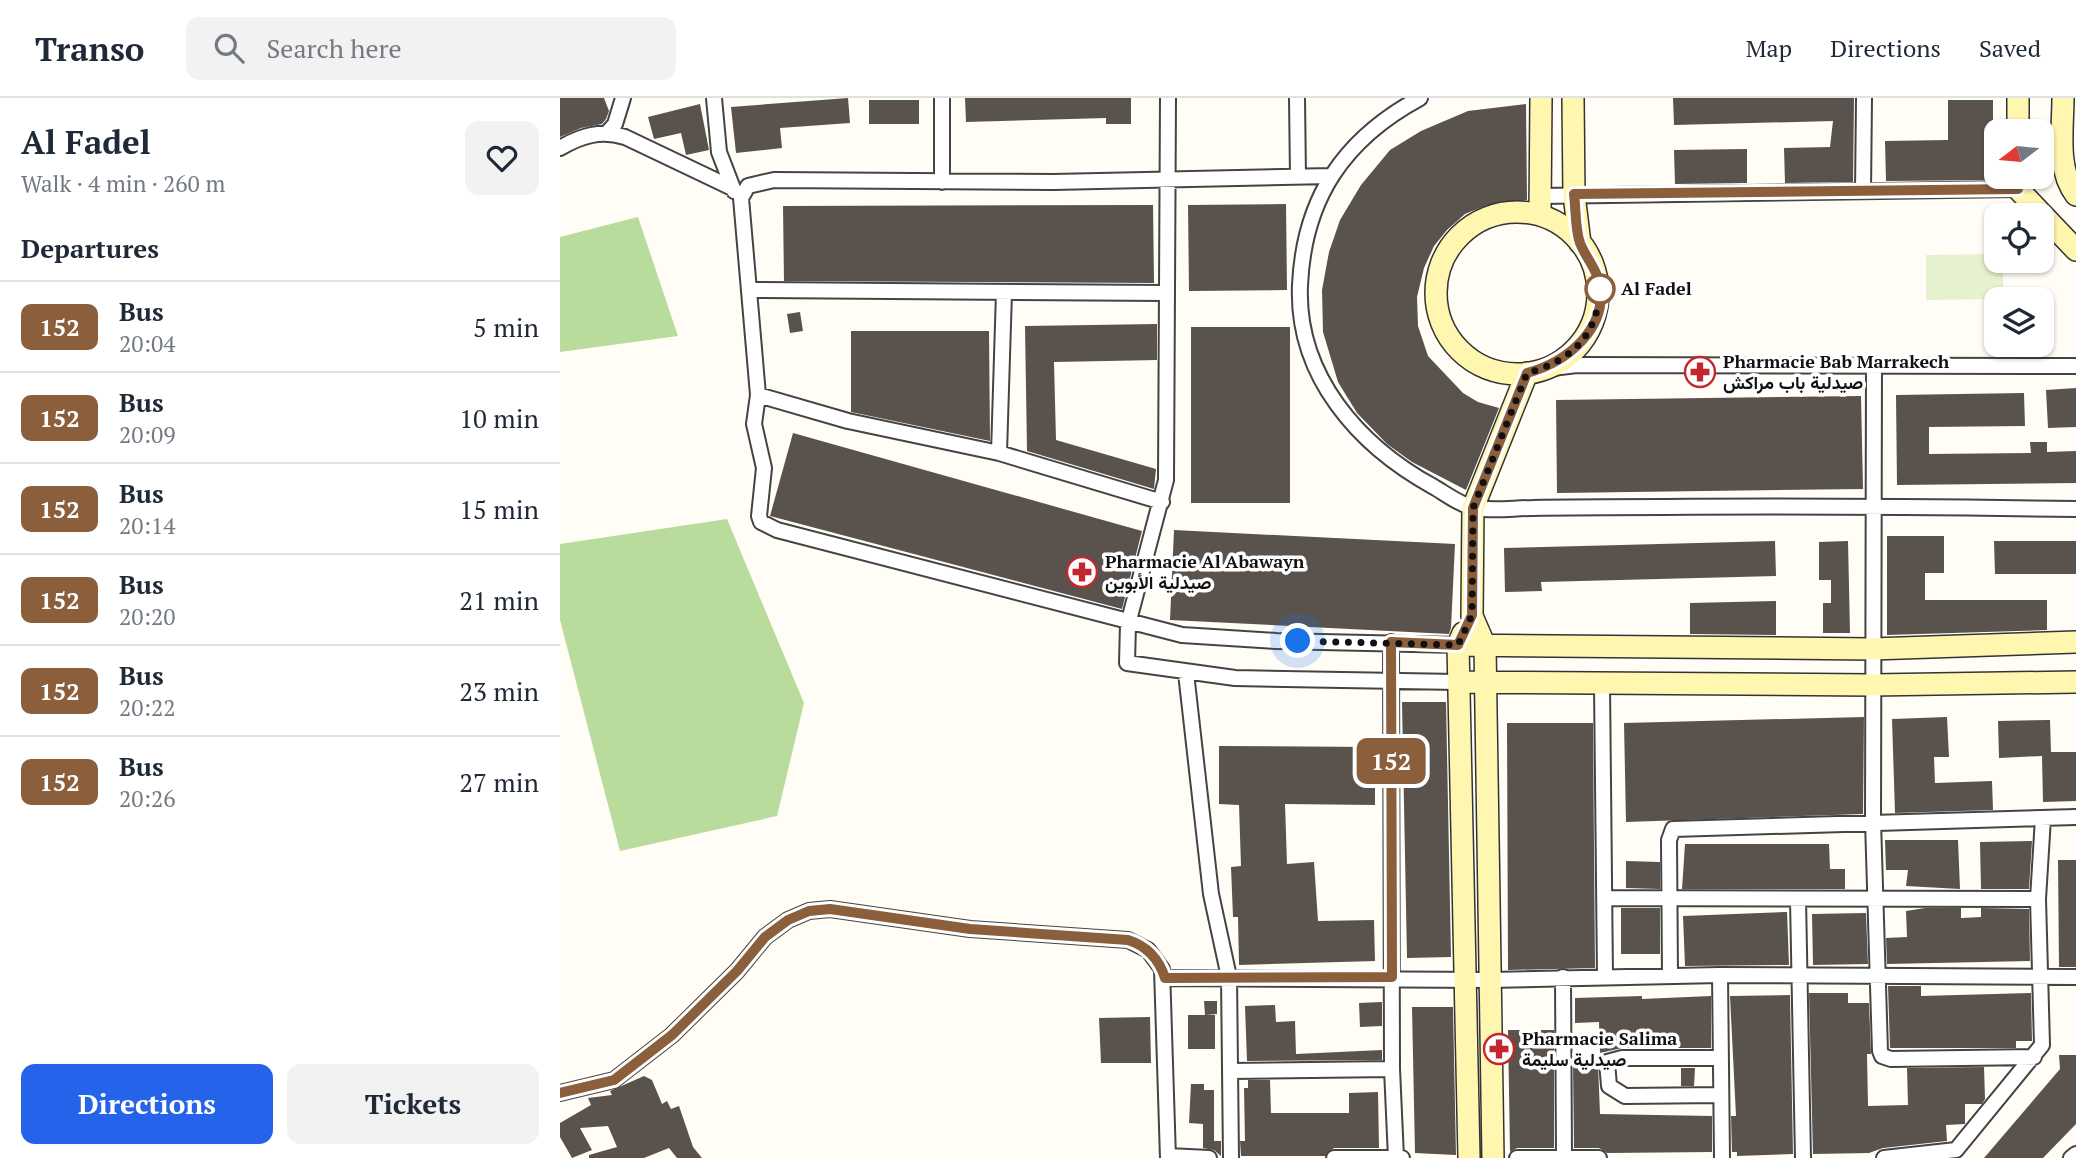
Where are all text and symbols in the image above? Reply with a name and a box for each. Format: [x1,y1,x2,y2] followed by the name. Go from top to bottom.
[186,17,676,80] search box
[35,27,144,70] text: Transo
[210,29,248,67] icon: search
[266,31,402,65] text: Search here
[1746,32,1792,64] text: Map
[1830,32,1941,64] text: Directions
[1979,32,2041,64] text: Saved
[1984,119,2054,189] north arrow
[1984,119,2054,357] map controls
[21,120,151,163] text: Al Fadel
[465,121,539,195] button: heart
[21,168,225,199] text: Walk · 4 min · 260 m
[1984,203,2054,273] button: locate
[21,231,159,265] text: Departures
[1585,274,1615,304] marker: Al Fadel
[1621,276,1692,300] place label: Al Fadel
[1984,287,2054,357] button: layers
[119,294,164,328] text: Bus
[473,310,539,344] text: 5 min
[39,311,80,343] text: 152
[119,328,176,359] text: 20:04
[1723,349,1950,394] place label: Pharmacie Bab Marrakech صيدلية باب مراكش
[1683,355,1717,389] pharmacy icon: Pharmacie Bab Marrakech صيدلية باب مراكش
[119,385,164,419] text: Bus
[459,401,539,435] text: 10 min
[39,402,80,434] text: 152
[119,419,176,450] text: 20:09
[119,476,164,510] text: Bus
[459,492,539,526] text: 15 min
[39,493,80,525] text: 152
[119,510,176,541] text: 20:14
[1105,549,1305,594] place label: Pharmacie Al Abawayn صيدلية الأبوين
[1065,555,1099,589] pharmacy icon: Pharmacie Al Abawayn صيدلية الأبوين
[119,567,164,601] text: Bus
[459,583,539,617] text: 21 min
[39,584,80,616] text: 152
[119,601,176,632] text: 20:20
[1280,623,1315,658] your location
[119,658,164,692] text: Bus
[459,674,539,708] text: 23 min
[39,675,80,707] text: 152
[119,692,176,723] text: 20:22
[1351,738,1431,784] line badge: 152
[1371,745,1411,777] text: 152
[119,749,164,783] text: Bus
[459,765,539,799] text: 27 min
[39,766,80,798] text: 152
[119,783,176,814] text: 20:26
[1522,1026,1677,1071] place label: Pharmacie Salima صيدلية سليمة
[1482,1032,1516,1066] pharmacy icon: Pharmacie Salima صيدلية سليمة
[21,1064,273,1144] button: Directions
[287,1064,539,1144] button: Tickets

